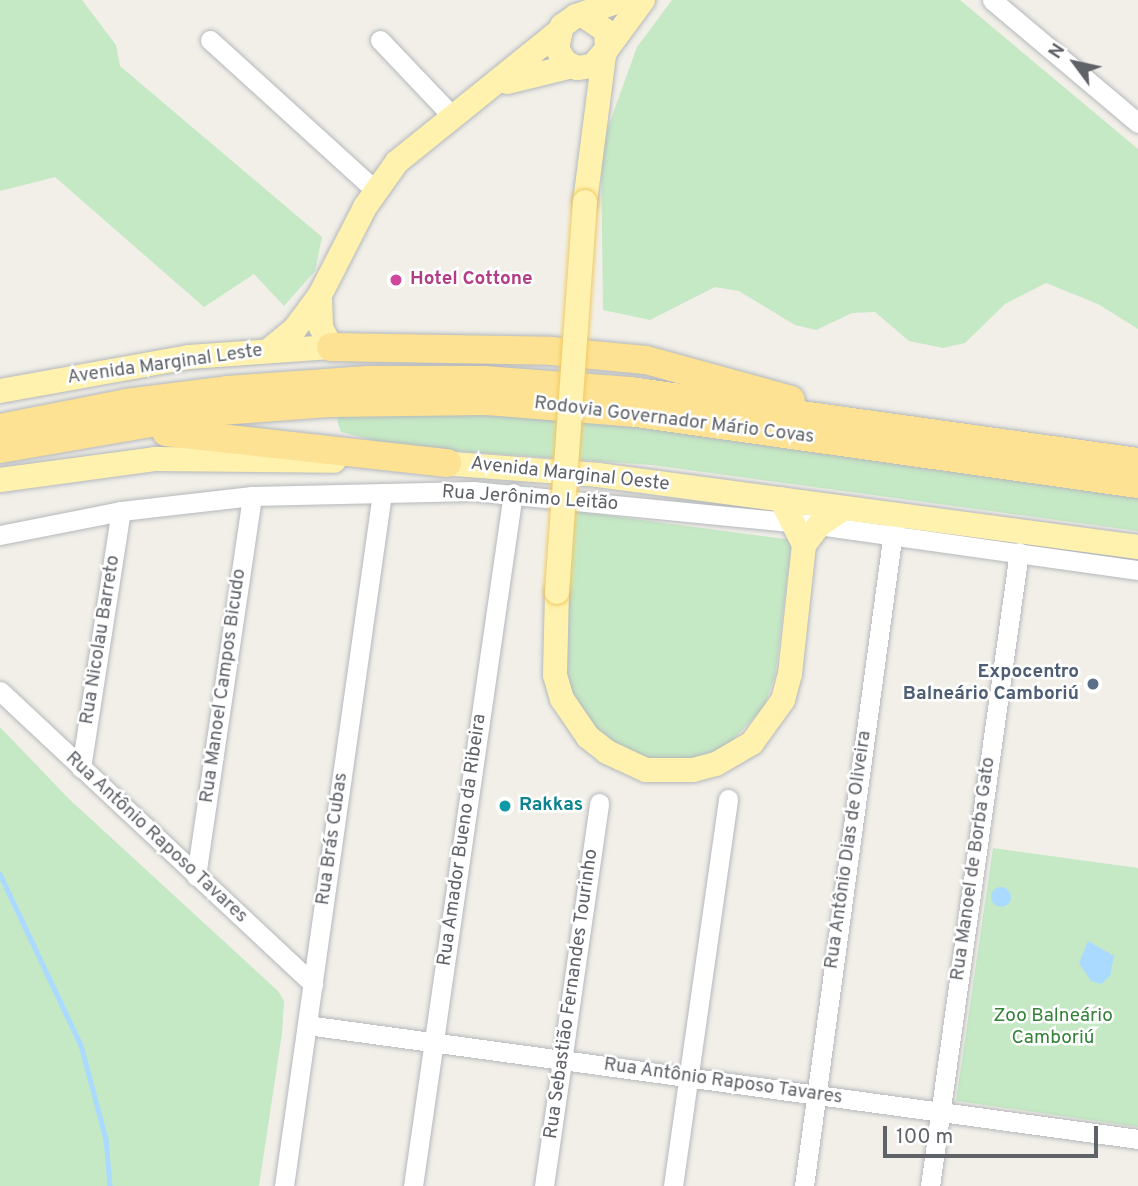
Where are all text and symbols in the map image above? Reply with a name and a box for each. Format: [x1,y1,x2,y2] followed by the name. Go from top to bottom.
[1040,28,1110,98] north arrow
[1044,39,1071,64] text: N
[410,269,533,291] place label: Hotel Cottone
[388,272,404,288] marker: Hotel Cottone
[66,340,264,390] street label: Avenida Marginal Leste
[533,393,815,449] street label: Rodovia Governador Mário Covas
[469,453,671,497] street label: Avenida Marginal Oeste
[441,481,619,517] street label: Rua Jerônimo Leitão
[76,554,126,726] street label: Rua Nicolau Barreto
[196,567,252,805] street label: Rua Manoel Campos Bicudo
[903,662,1079,706] place label: Expocentro Balneário Camboriú
[1085,676,1101,692] marker: Expocentro Balneário Camboriú
[434,712,492,968] street label: Rua Amador Bueno da Ribeira
[821,729,877,971] street label: Rua Antônio Dias de Oliveira
[60,747,252,929] street label: Rua Antônio Raposo Tavares
[947,756,1001,982] street label: Rua Manoel de Borba Gato
[312,771,354,907] street label: Rua Brás Cubas
[519,795,583,817] place label: Rakkas
[497,798,513,814] marker: Rakkas
[540,847,604,1141] street label: Rua Sebastião Fernandes Tourinho
[993,1006,1113,1050] park label: Zoo Balneário Camboriú
[601,1054,845,1110] street label: Rua Antônio Raposo Tavares
[886,1112,1101,1156] scale bar
[896,1124,953,1151] text: 100 m

